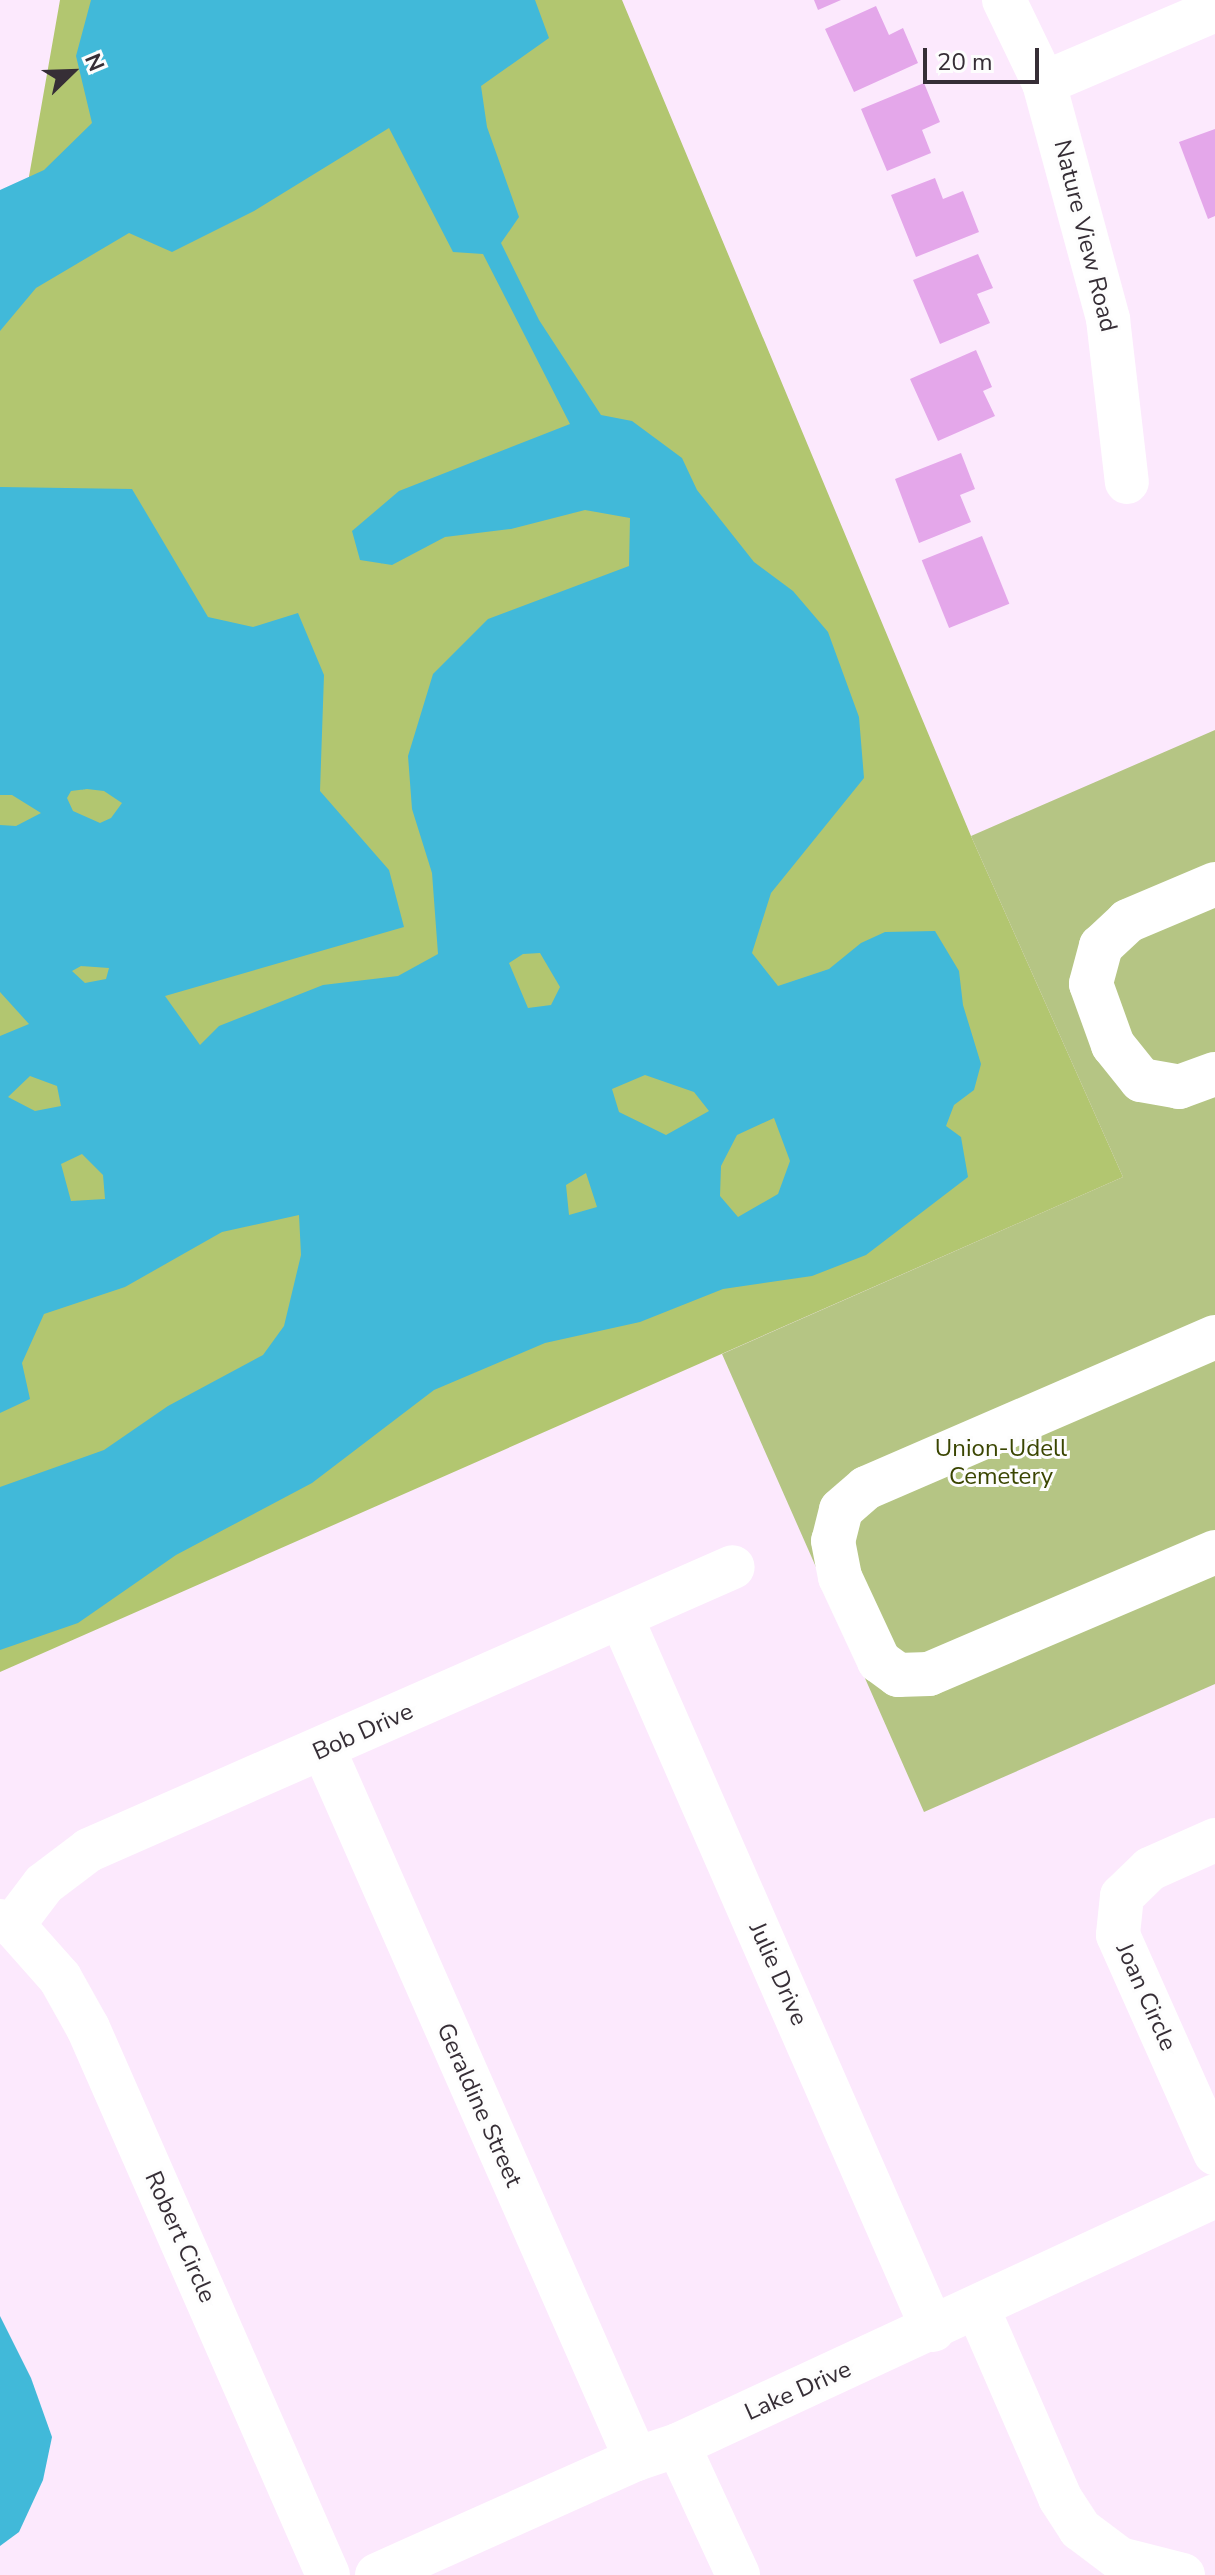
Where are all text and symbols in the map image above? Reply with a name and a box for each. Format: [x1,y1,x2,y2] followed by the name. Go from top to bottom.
[32,32,112,112] north arrow
[927,32,1043,82] scale bar
[937,46,993,78] text: 20 m
[77,49,111,76] text: N
[1047,137,1123,335] street label: Nature View Road
[935,1435,1067,1491] park label: Union-Udell Cemetery
[308,1697,418,1767] street label: Bob Drive
[743,1918,813,2030] street label: Julie Drive
[1110,1939,1182,2055] street label: Joan Circle
[430,2019,528,2191] street label: Geraldine Street
[138,2167,222,2307] street label: Robert Circle
[740,2355,856,2427] street label: Lake Drive

